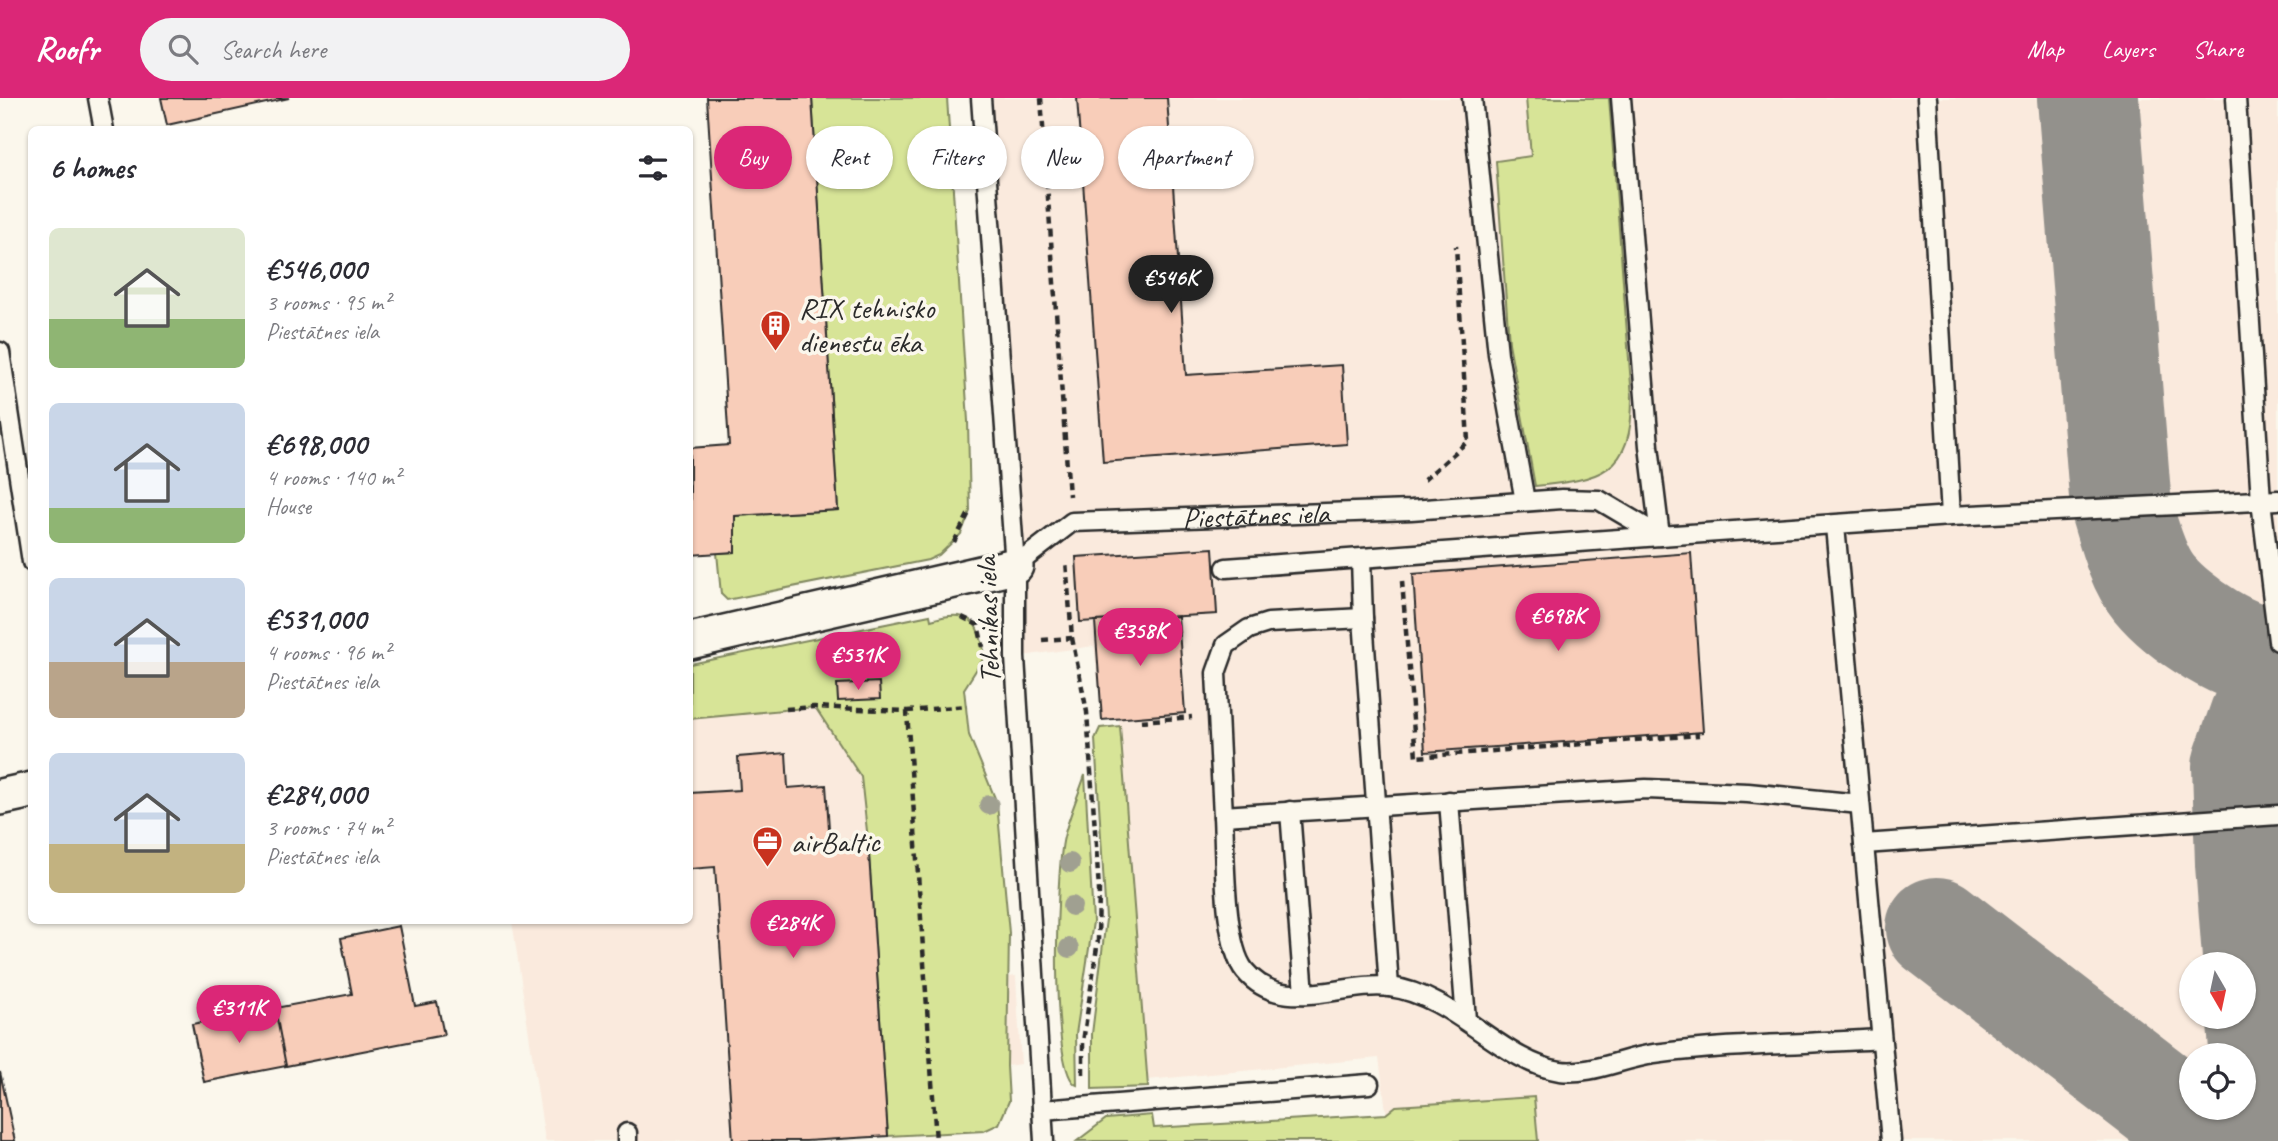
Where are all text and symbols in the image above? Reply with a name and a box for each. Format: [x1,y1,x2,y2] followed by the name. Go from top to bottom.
[140,18,630,81] search box
[35,28,98,70] text: Roofr
[164,30,202,68] icon: search
[220,33,326,66] text: Search here
[2027,34,2064,64] text: Map
[2102,34,2155,64] text: Layers
[2193,34,2243,64] text: Share
[714,126,792,189] chip: Buy
[806,126,893,189] chip: Rent
[907,126,1007,189] chip: Filters
[1021,126,1104,189] chip: New
[1118,126,1254,189] chip: Apartment
[49,149,134,187] text: 6 homes
[634,149,672,187] icon: filters
[266,250,367,288] text: €546,000
[105,256,189,340] icon: home
[1122,256,1220,315] pin: €546K
[1144,263,1198,292] text: €546K
[266,288,390,317] text: 3 rooms · 95 m²
[799,289,936,361] place label: RIX tehnisko dienestu ēka
[759,308,793,352] building icon: RIX tehnisko dienestu ēka
[266,317,379,346] text: Piestātnes iela
[266,425,367,463] text: €698,000
[105,431,189,515] icon: home
[266,463,401,492] text: 4 rooms · 140 m²
[266,492,311,521] text: House
[1182,494,1332,537] street label: Piestātnes iela
[967,553,1009,684] street label: Tehnikas iela
[1509,594,1607,653] pin: €698K
[266,600,366,638] text: €531,000
[1531,601,1585,630] text: €698K
[105,606,189,690] icon: home
[1091,608,1189,668] pin: €358K
[1114,616,1166,645] text: €358K
[809,632,907,692] pin: €531K
[266,638,390,667] text: 4 rooms · 96 m²
[832,640,884,669] text: €531K
[266,667,379,696] text: Piestātnes iela
[266,775,366,813] text: €284,000
[105,781,189,865] icon: home
[266,813,390,842] text: 3 rooms · 74 m²
[791,823,881,861] place label: airBaltic
[751,825,785,869] office icon: airBaltic
[266,842,379,871] text: Piestātnes iela
[744,900,842,960] pin: €284K
[766,908,820,937] text: €284K
[2179,952,2256,1029] north arrow
[2179,952,2256,1120] map controls
[190,986,288,1045] pin: €311K
[212,993,266,1022] text: €311K
[2179,1043,2256,1120] button: locate

